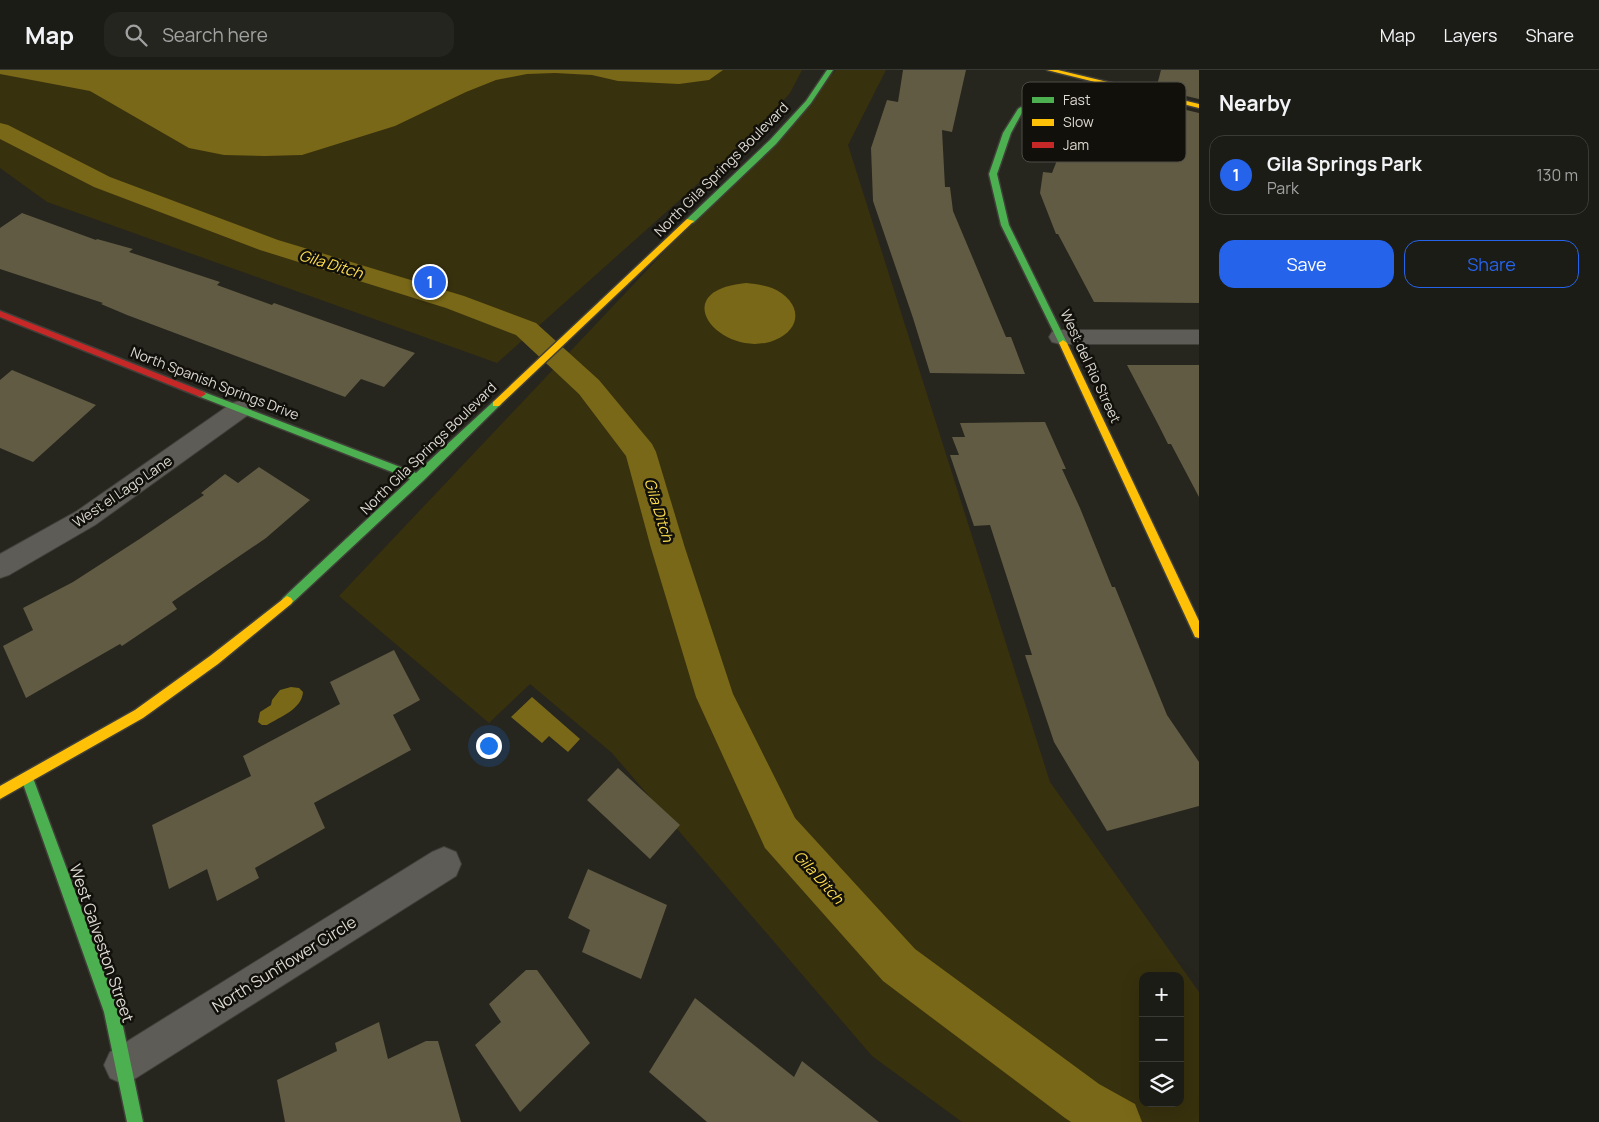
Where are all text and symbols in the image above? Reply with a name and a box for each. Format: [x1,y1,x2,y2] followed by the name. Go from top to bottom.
[104,12,454,57] search box
[25,18,74,51] text: Map
[122,21,150,49] icon: search
[162,22,268,48] text: Search here
[1380,23,1415,47] text: Map
[1443,23,1497,47] text: Layers
[1525,23,1574,47] text: Share
[1022,82,1186,162] legend
[1219,89,1291,117] text: Nearby
[1063,90,1091,109] text: Fast
[650,98,792,240] street label: North Gila Springs Boulevard
[1063,112,1094,131] text: Slow
[1063,135,1089,154] text: Jam
[1267,151,1422,177] text: Gila Springs Park
[1232,164,1240,186] text: 1
[1536,164,1578,186] text: 130 m
[1267,177,1299,199] text: Park
[1219,240,1394,288] button: Save
[1404,240,1579,288] button: Share
[297,244,366,284] water label: Gila Ditch
[414,263,446,301] pin: 1
[1056,306,1126,426] street label: West del Rio Street
[128,342,302,424] street label: North Spanish Springs Drive
[356,378,500,518] street label: North Gila Springs Boulevard
[69,451,175,531] street label: West el Lago Lane
[639,476,679,545] water label: Gila Ditch
[476,733,502,759] your location
[789,846,849,909] water label: Gila Ditch
[65,861,139,1025] street label: West Galveston Street
[208,911,360,1017] street label: North Sunflower Circle
[1139,972,1184,1107] map controls
[1139,972,1184,1017] button: +
[1139,1017,1184,1062] button: −
[1139,1062,1184,1107] button: layers

